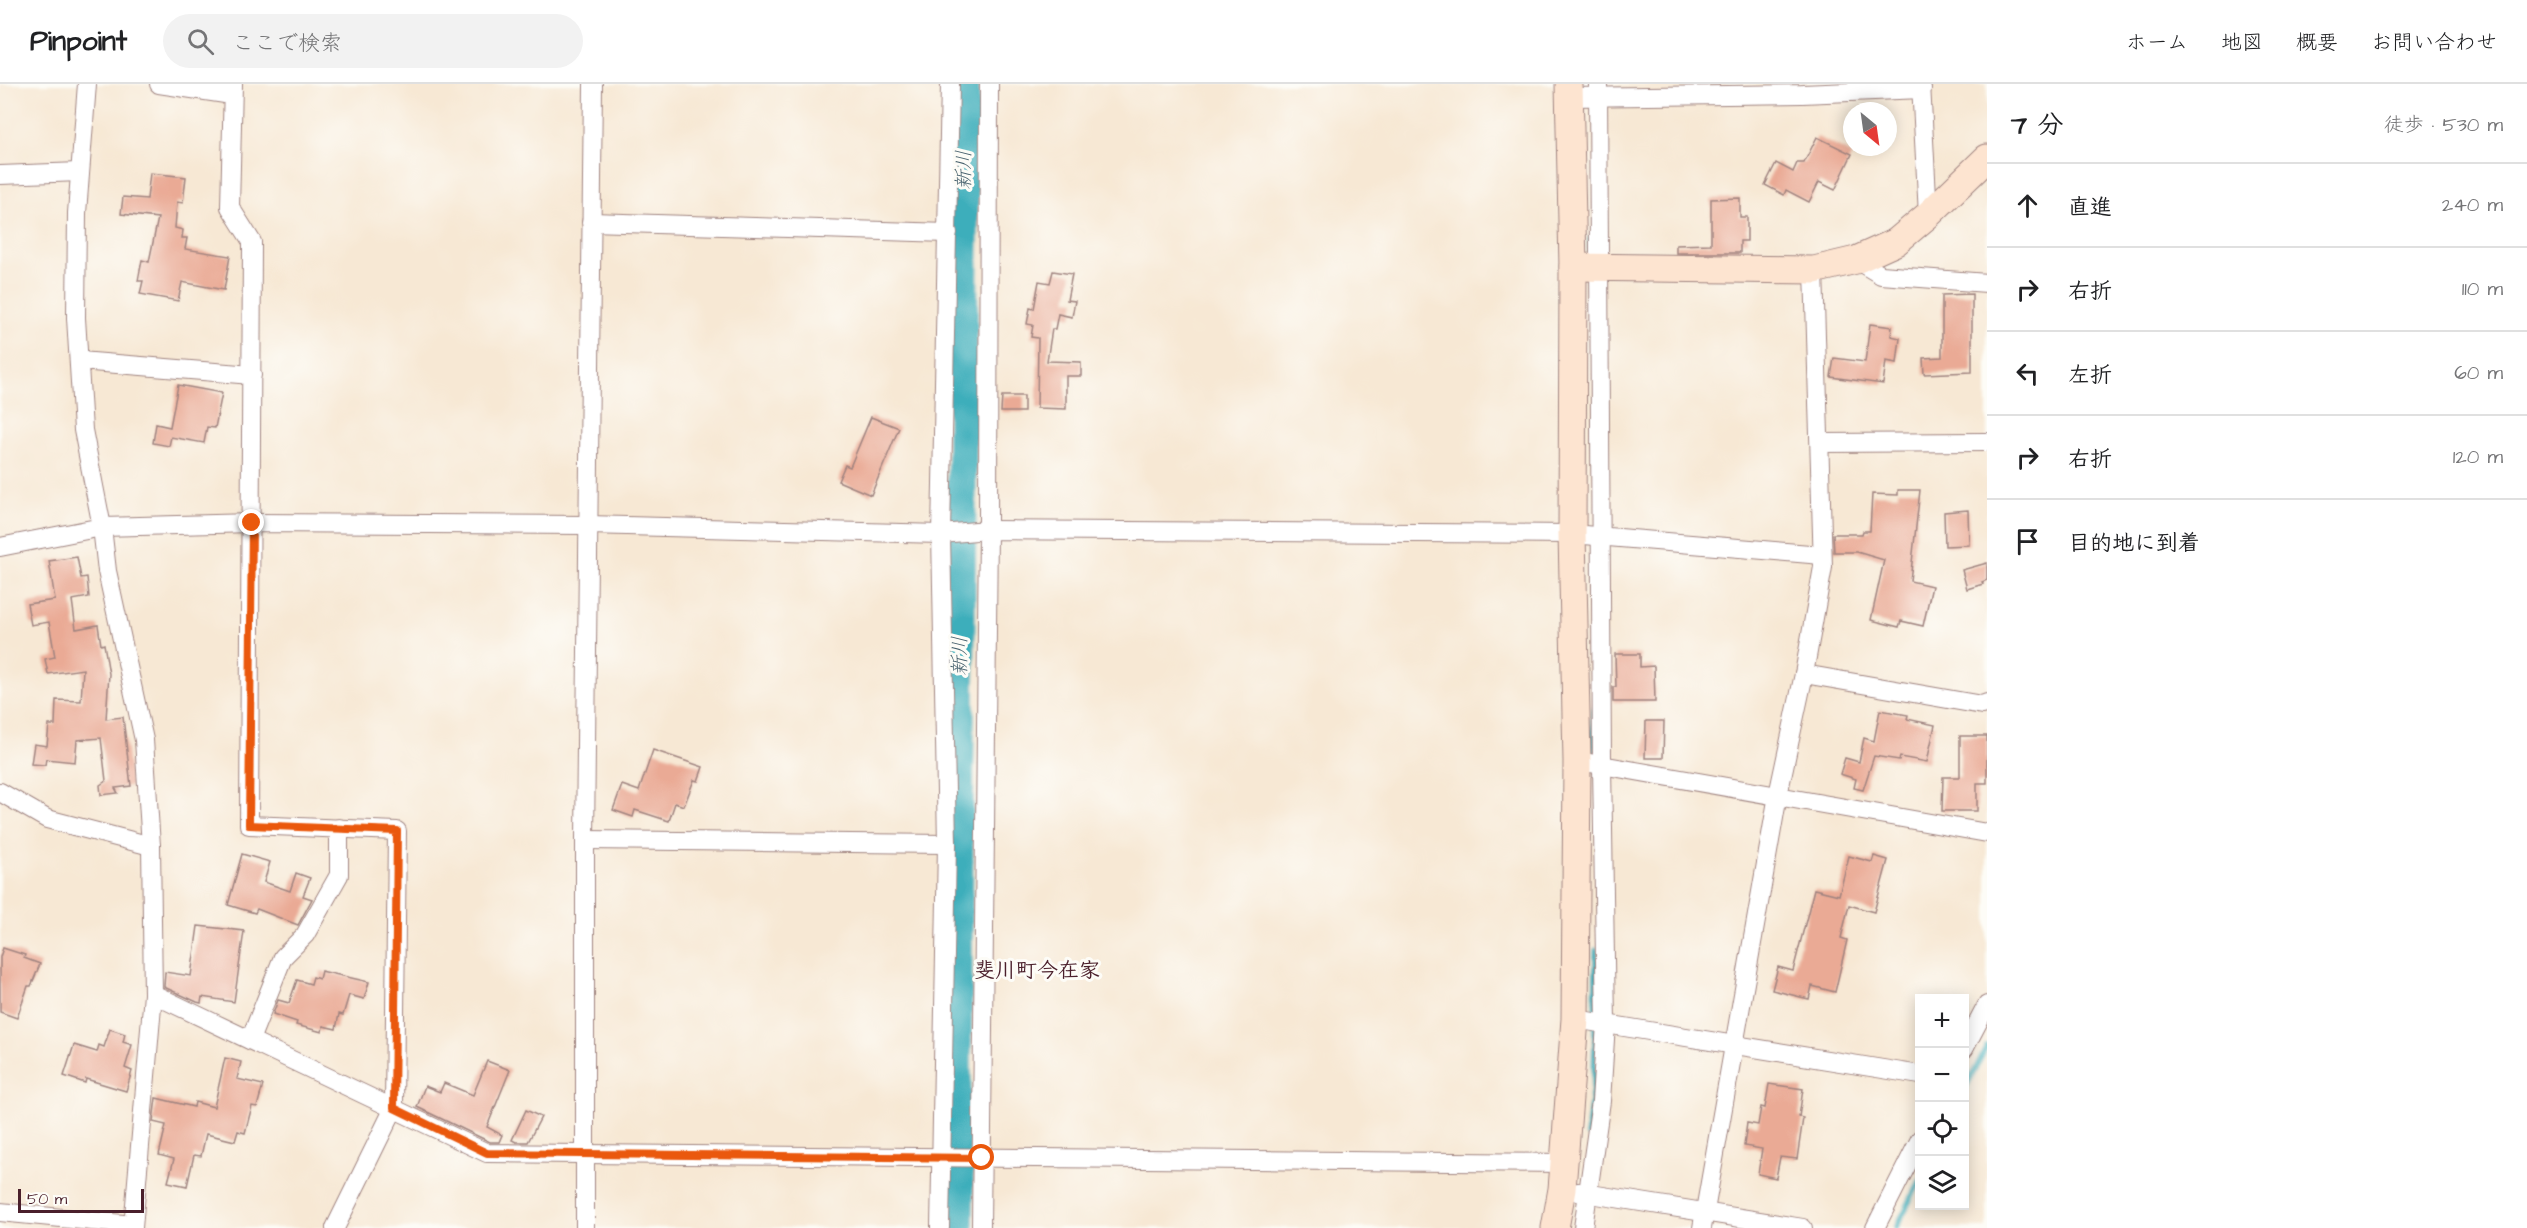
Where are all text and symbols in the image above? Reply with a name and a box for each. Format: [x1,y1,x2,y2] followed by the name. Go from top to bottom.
[163,14,583,68] search box
[30,22,127,61] text: Pinpoint
[184,25,217,58] icon: search
[232,28,342,59] text: ここで検索
[2126,28,2188,57] text: ホーム
[2221,28,2263,57] text: 地図
[2296,28,2338,57] text: 概要
[2371,28,2497,57] text: お問い合わせ
[1843,102,1897,156] north arrow
[2011,107,2063,143] text: 7 分
[2384,111,2503,139] text: 徒歩 · 530 m
[950,150,978,190] water label: 新川
[2011,189,2044,222] icon: ahead
[2442,191,2503,219] text: 240 m
[2068,192,2112,223] text: 直進
[2011,273,2044,306] icon: right
[2462,275,2503,303] text: 110 m
[2068,276,2112,307] text: 右折
[2011,357,2044,390] icon: left
[2454,359,2503,387] text: 60 m
[2068,360,2112,391] text: 左折
[2011,441,2044,474] icon: right
[2453,443,2503,471] text: 120 m
[2068,444,2112,475] text: 右折
[238,509,264,535] route end
[2011,525,2044,558] icon: arrive
[2068,528,2200,559] text: 目的地に到着
[946,636,974,676] water label: 新川
[974,956,1100,985] district label: 斐川町今在家
[1915,994,1969,1210] map controls
[1915,994,1969,1048] button: +
[1915,1048,1969,1102] button: −
[1915,1102,1969,1156] button: locate
[968,1144,994,1170] route start
[1915,1156,1969,1210] button: layers
[18,1186,144,1214] scale bar
[27,1188,67,1210] text: 50 m

